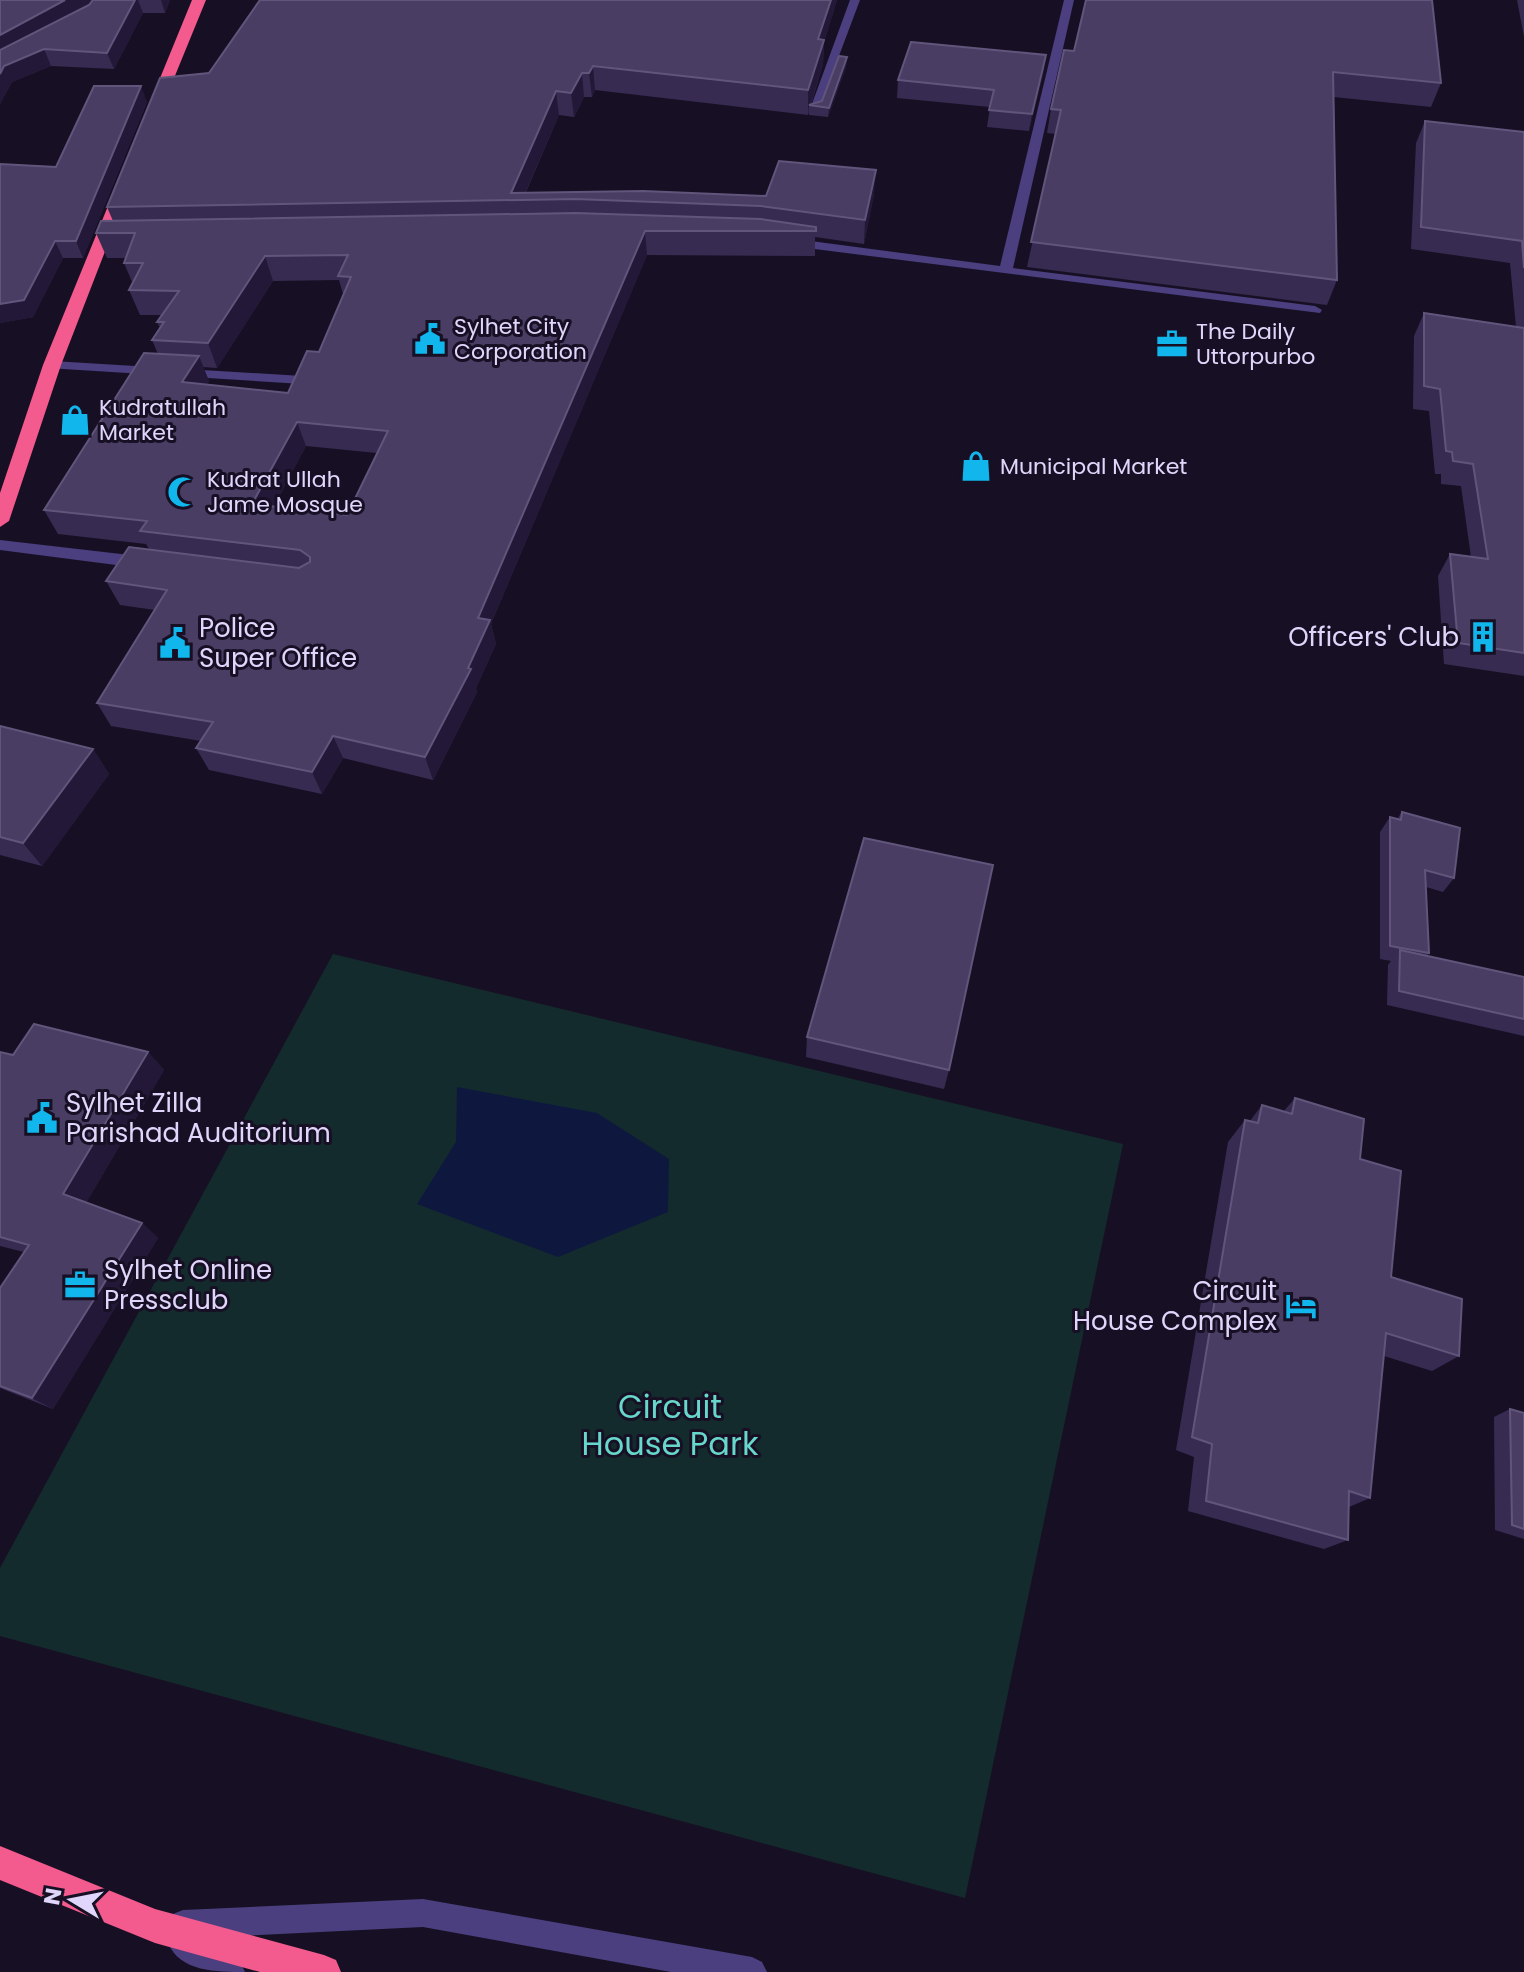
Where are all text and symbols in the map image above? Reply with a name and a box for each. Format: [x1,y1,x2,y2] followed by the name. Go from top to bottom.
[454,311,587,367] place label: Sylhet City Corporation
[1196,316,1315,372] place label: The Daily Uttorpurbo
[413,322,447,356] public building icon: Sylhet City Corporation
[1155,327,1189,361] office icon: The Daily Uttorpurbo
[99,392,226,448] place label: Kudratullah Market
[58,403,92,437] shop icon: Kudratullah Market
[959,449,993,483] shop icon: Municipal Market
[1000,451,1187,482] place label: Municipal Market
[207,464,363,520] place label: Kudrat Ullah Jame Mosque
[166,475,200,509] mosque icon: Kudrat Ullah Jame Mosque
[199,610,357,676] place label: Police Super Office
[1288,619,1459,655] place label: Officers' Club
[1466,620,1500,654] building icon: Officers' Club
[158,626,192,660] public building icon: Police Super Office
[66,1085,331,1151] place label: Sylhet Zilla Parishad Auditorium
[25,1101,59,1135] public building icon: Sylhet Zilla Parishad Auditorium
[104,1252,272,1318] place label: Sylhet Online Pressclub
[63,1268,97,1302] office icon: Sylhet Online Pressclub
[1073,1273,1278,1339] place label: Circuit House Complex
[1284,1289,1318,1323] hotel icon: Circuit House Complex
[582,1384,759,1466] park label: Circuit House Park
[32,1860,112,1940] north arrow
[36,1886,69,1907] text: N

